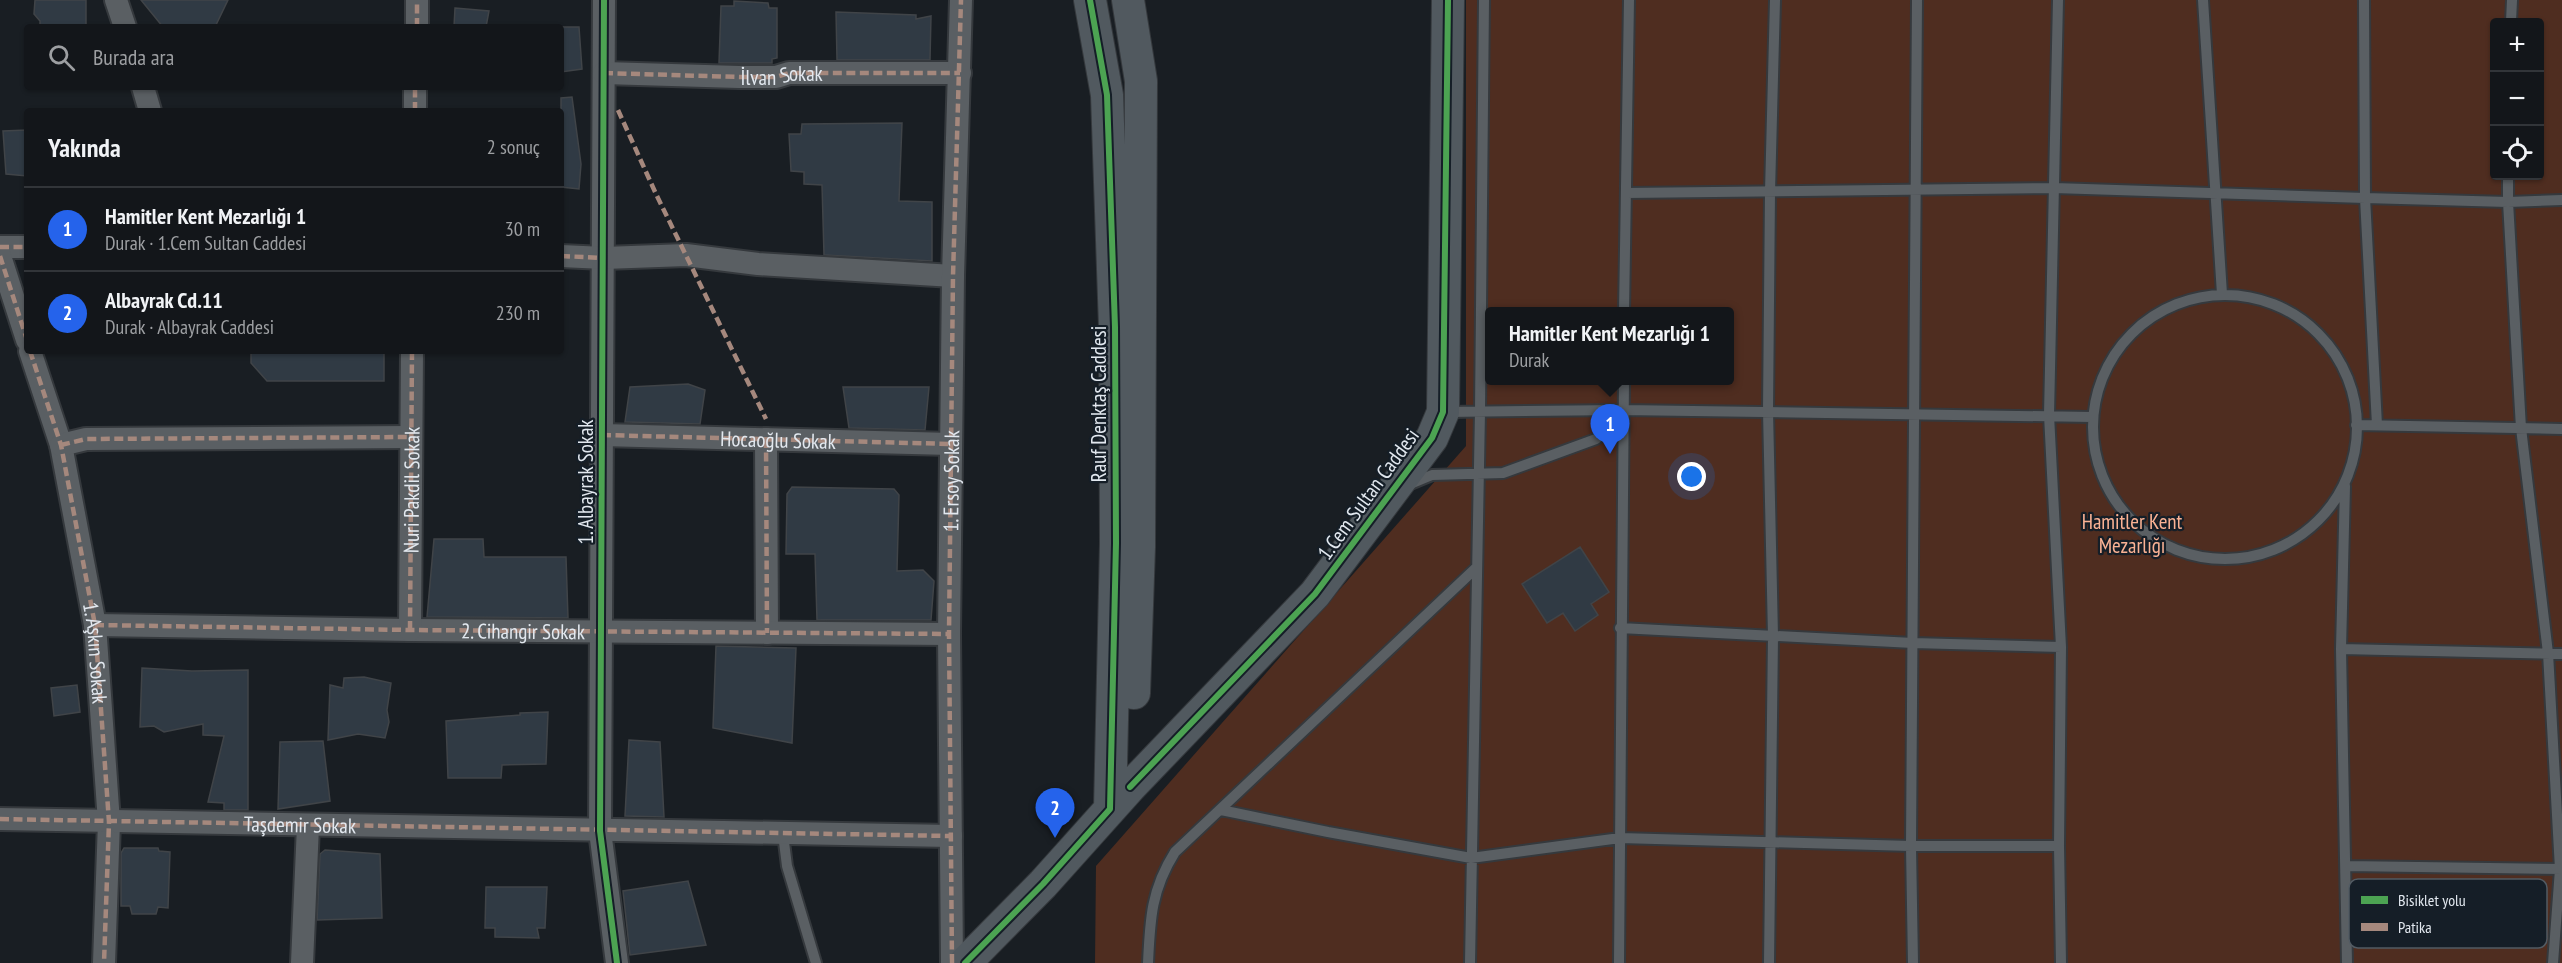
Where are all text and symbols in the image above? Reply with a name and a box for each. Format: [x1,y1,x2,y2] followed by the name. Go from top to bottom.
[2490,18,2544,180] map controls
[2490,18,2544,72] button: +
[24,24,564,90] search box
[45,41,78,74] icon: search
[93,43,174,71] text: Burada ara
[741,60,823,91] street label: İlvan Sokak
[2490,72,2544,126] button: −
[2490,126,2544,180] button: locate
[48,131,121,164] text: Yakında
[487,134,540,160] text: 2 sonuç
[105,202,306,230] text: Hamitler Kent Mezarlığı 1
[63,216,72,242] text: 1
[505,216,540,242] text: 30 m
[105,230,306,256] text: Durak · 1.Cem Sultan Caddesi
[105,286,223,314] text: Albayrak Cd.11
[63,300,72,326] text: 2
[496,300,540,326] text: 230 m
[1485,307,1734,385] popup
[105,314,274,340] text: Durak · Albayrak Caddesi
[1509,319,1710,347] text: Hamitler Kent Mezarlığı 1
[1085,326,1112,482] street label: Rauf Denktaş Caddesi
[1509,347,1549,373] text: Durak
[1590,404,1630,454] pin: 1
[572,420,599,544] street label: 1. Albayrak Sokak
[1311,423,1425,565] street label: 1.Cem Sultan Caddesi
[720,425,836,455] street label: Hocaoğlu Sokak
[397,427,425,553] street label: Nuri Pakdil Sokak
[937,430,965,532] street label: 1. Ersoy Sokak
[1677,462,1706,491] your location
[2082,508,2183,559] park label: Hamitler Kent Mezarlığı
[77,600,114,705] street label: 1. Aşkın Sokak
[461,617,585,645] street label: 2. Cihangir Sokak
[1036,788,1074,838] pin: 2
[244,810,356,839] street label: Taşdemir Sokak
[2349,879,2547,948] legend
[2398,890,2466,910] text: Bisiklet yolu
[2398,917,2432,937] text: Patika

